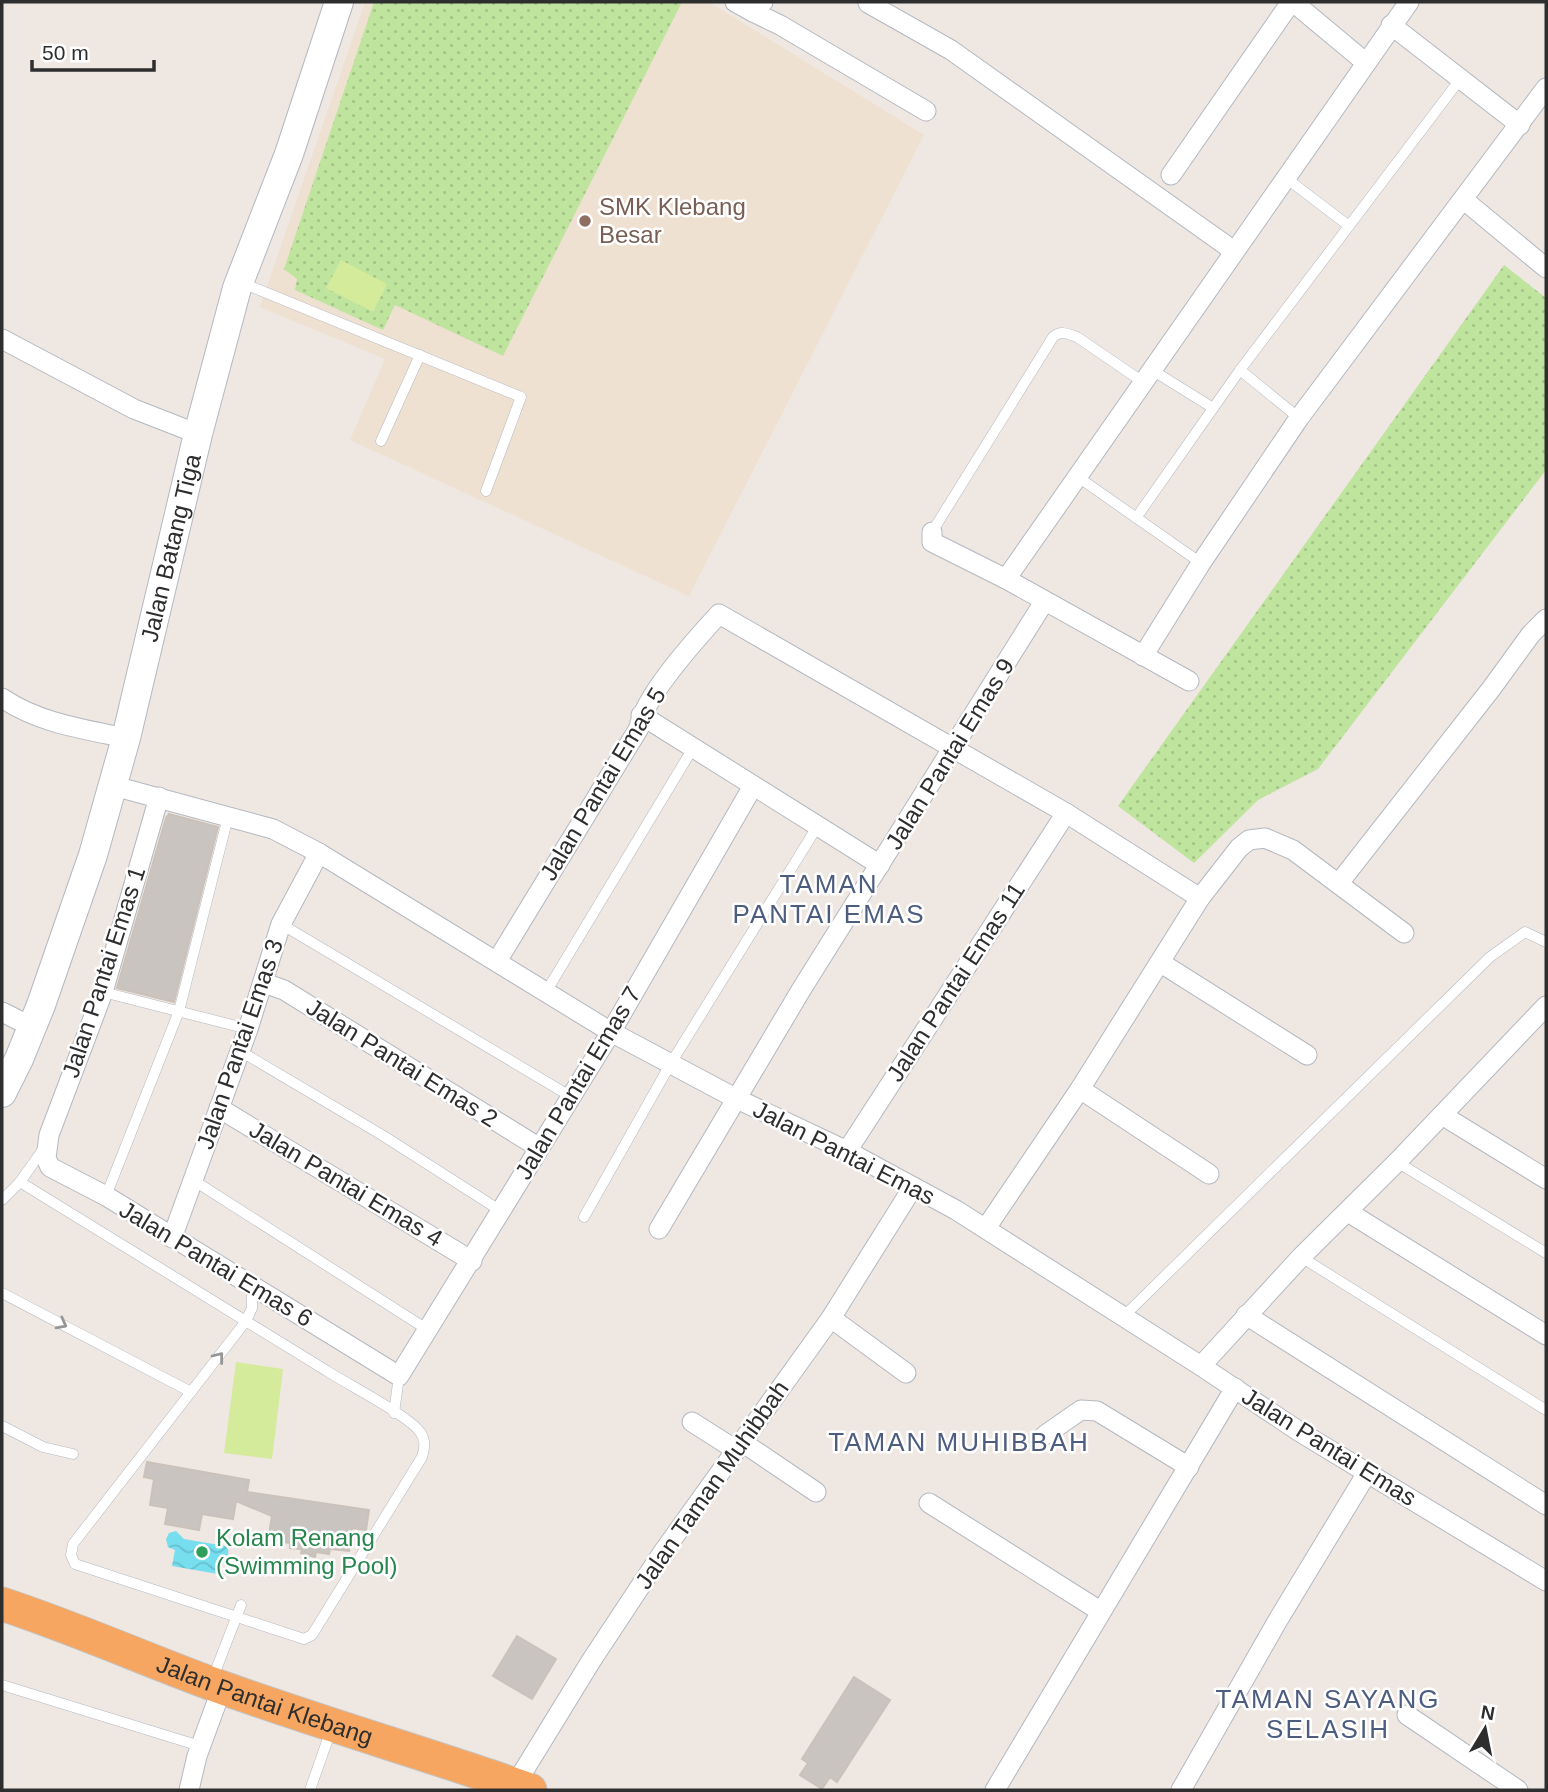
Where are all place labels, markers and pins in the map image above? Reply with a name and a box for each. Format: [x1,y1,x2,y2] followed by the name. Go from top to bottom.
[599,193,746,248] place label: SMK Klebang Besar
[577,213,593,229] marker: SMK Klebang Besar
[216,1524,397,1579] place label: Kolam Renang (Swimming Pool)
[194,1544,210,1560] marker: Kolam Renang (Swimming Pool)

